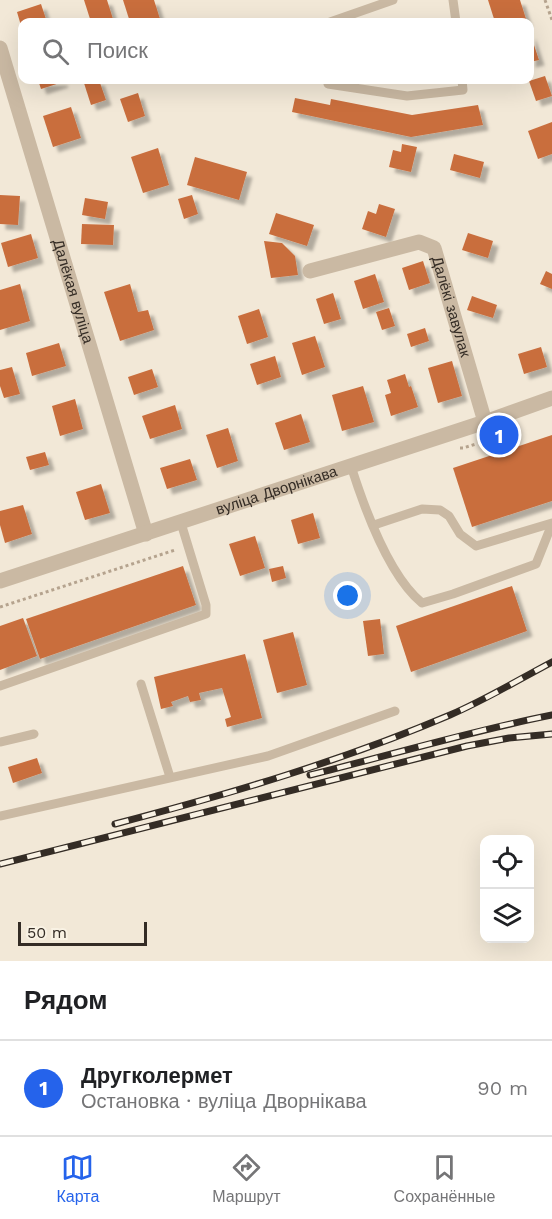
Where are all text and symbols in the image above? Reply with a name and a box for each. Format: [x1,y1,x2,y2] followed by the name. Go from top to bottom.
[18,18,534,84] search box
[39,35,72,68] icon: search
[87,38,148,63] text: Поиск
[49,237,97,346] street label: Далёкая вуліца
[428,254,475,360] street label: Далёкі завулак
[480,412,518,458] pin: 1
[214,462,340,519] street label: вуліца Дворнікава
[333,581,362,610] your location
[480,835,534,943] map controls
[480,835,534,889] button: locate
[480,889,534,943] button: layers
[18,919,147,946] scale bar
[27,923,67,942] text: 50 m
[24,985,107,1015] text: Рядом
[81,1063,233,1088] text: Другколермет
[39,1076,48,1100] text: 1
[477,1076,528,1100] text: 90 m
[81,1089,367,1113] text: Остановка · вуліца Дворнікава
[57,1151,99,1206] tab: Карта
[212,1151,281,1206] tab: Маршрут
[394,1151,495,1206] tab: Сохранённые

